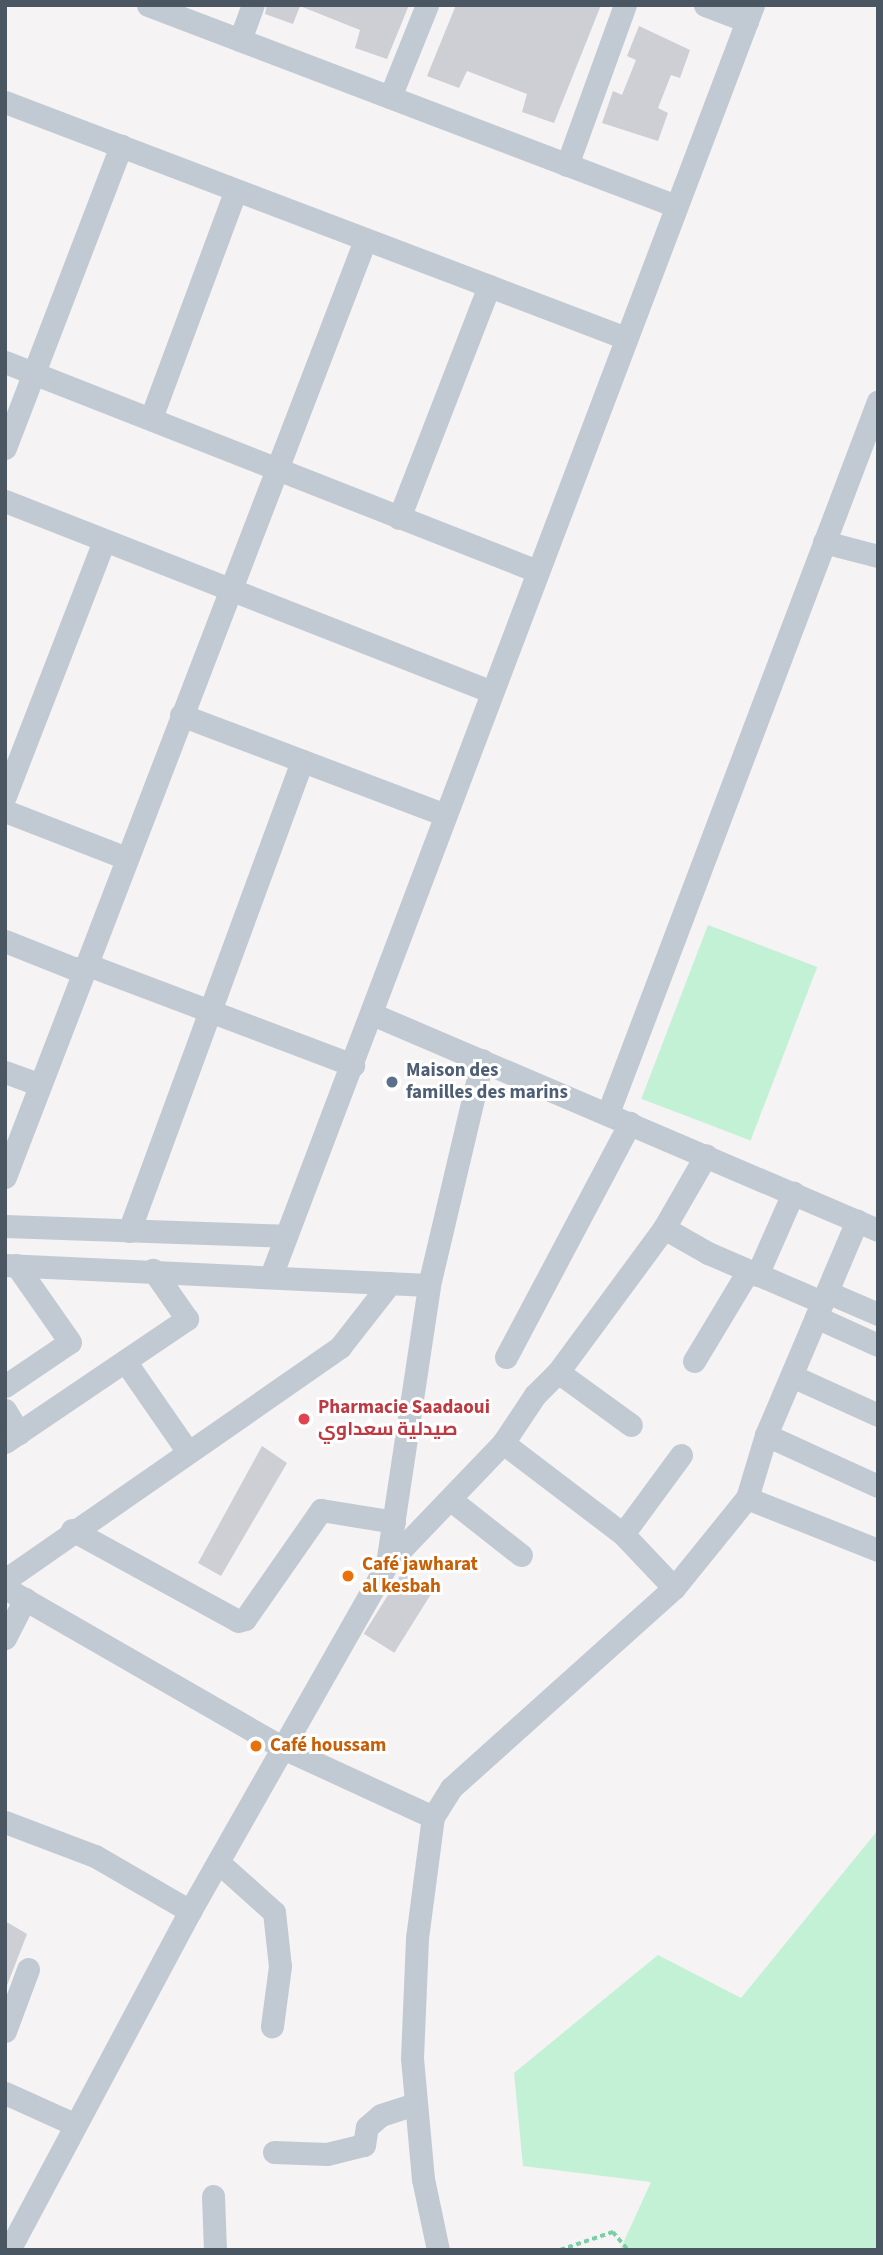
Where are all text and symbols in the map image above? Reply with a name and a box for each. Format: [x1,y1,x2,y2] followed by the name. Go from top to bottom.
[406,1060,568,1104] place label: Maison des familles des marins
[384,1074,400,1090] marker: Maison des familles des marins
[318,1397,490,1441] place label: Pharmacie Saadaoui صيدلية سعداوي
[296,1411,312,1427] marker: Pharmacie Saadaoui صيدلية سعداوي
[362,1554,478,1598] place label: Café jawharat al kesbah
[340,1568,356,1584] marker: Café jawharat al kesbah
[270,1735,386,1757] place label: Café houssam
[248,1738,264,1754] marker: Café houssam

